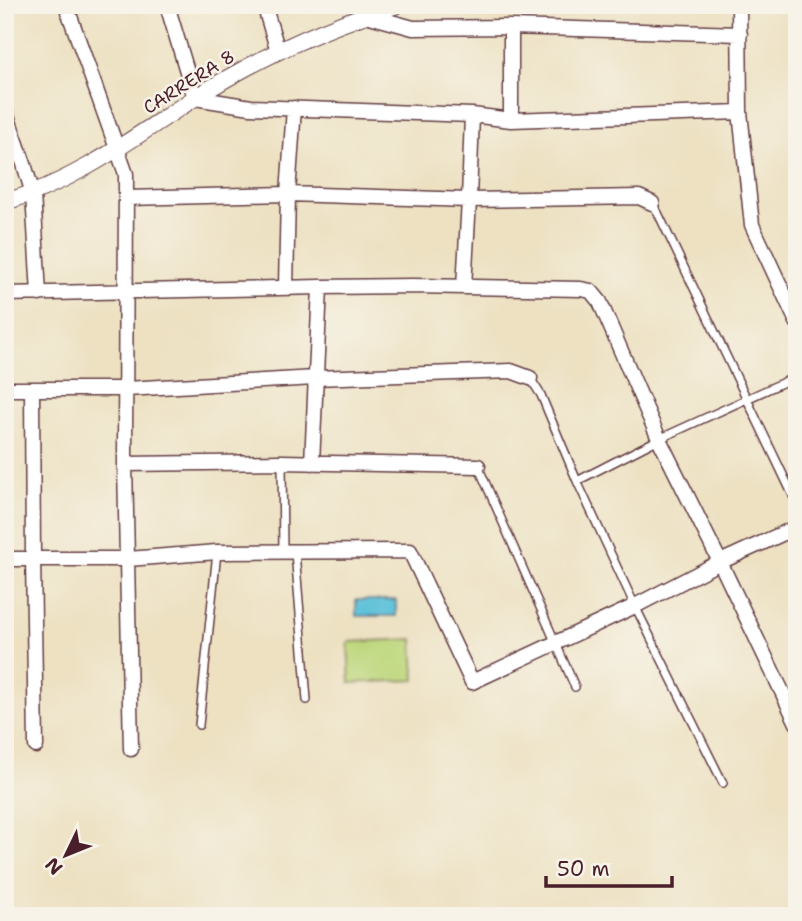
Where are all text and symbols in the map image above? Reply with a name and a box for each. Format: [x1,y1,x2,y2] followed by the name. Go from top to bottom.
[139,44,239,120] street label: CARRERA 8
[32,820,102,890] north arrow
[546,844,672,888] scale bar
[40,852,68,880] text: N
[557,855,610,883] text: 50 m

